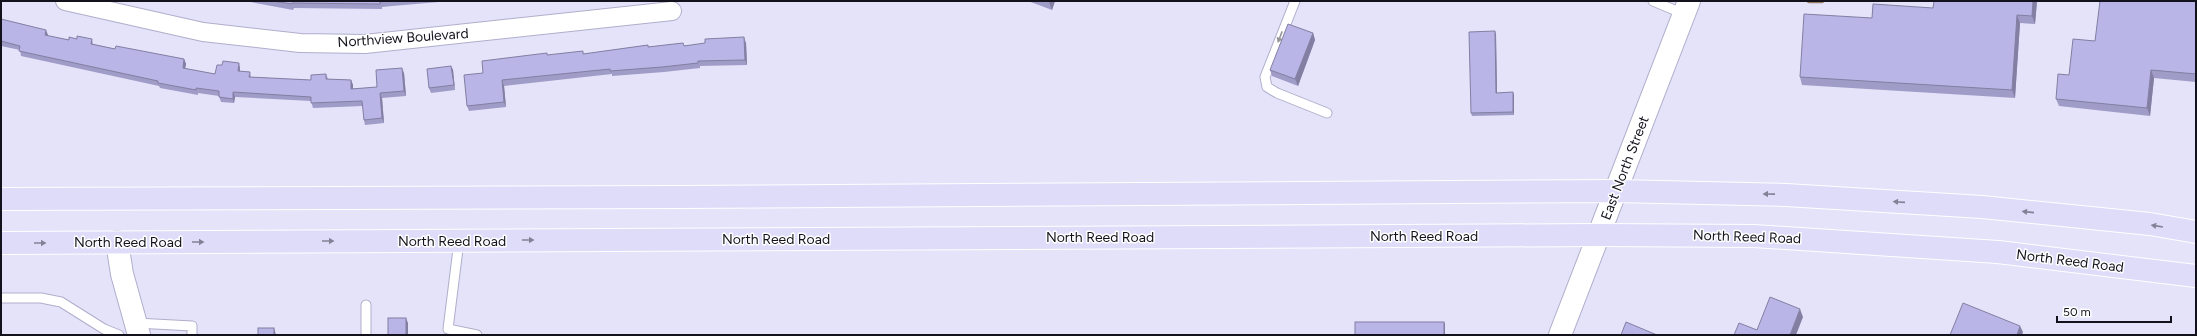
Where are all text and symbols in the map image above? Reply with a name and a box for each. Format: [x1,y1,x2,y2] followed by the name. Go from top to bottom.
[337,25,469,51] street label: Northview Boulevard
[1277,32,1283,44] one-way arrow
[1597,114,1653,222] street label: East North Street
[1762,191,1775,197] one-way arrow
[1892,199,1905,205] one-way arrow
[2022,209,2034,215] one-way arrow
[2151,222,2164,228] one-way arrow
[1693,227,1801,247] street label: North Reed Road
[1370,228,1478,245] street label: North Reed Road
[1046,229,1154,246] street label: North Reed Road
[722,231,830,248] street label: North Reed Road
[398,233,506,250] street label: North Reed Road
[74,234,182,251] street label: North Reed Road
[522,237,535,243] one-way arrow
[322,238,335,244] one-way arrow
[192,239,205,245] one-way arrow
[34,240,47,246] one-way arrow
[2015,246,2125,276] street label: North Reed Road
[2057,298,2171,324] scale bar
[2063,305,2091,319] text: 50 m

